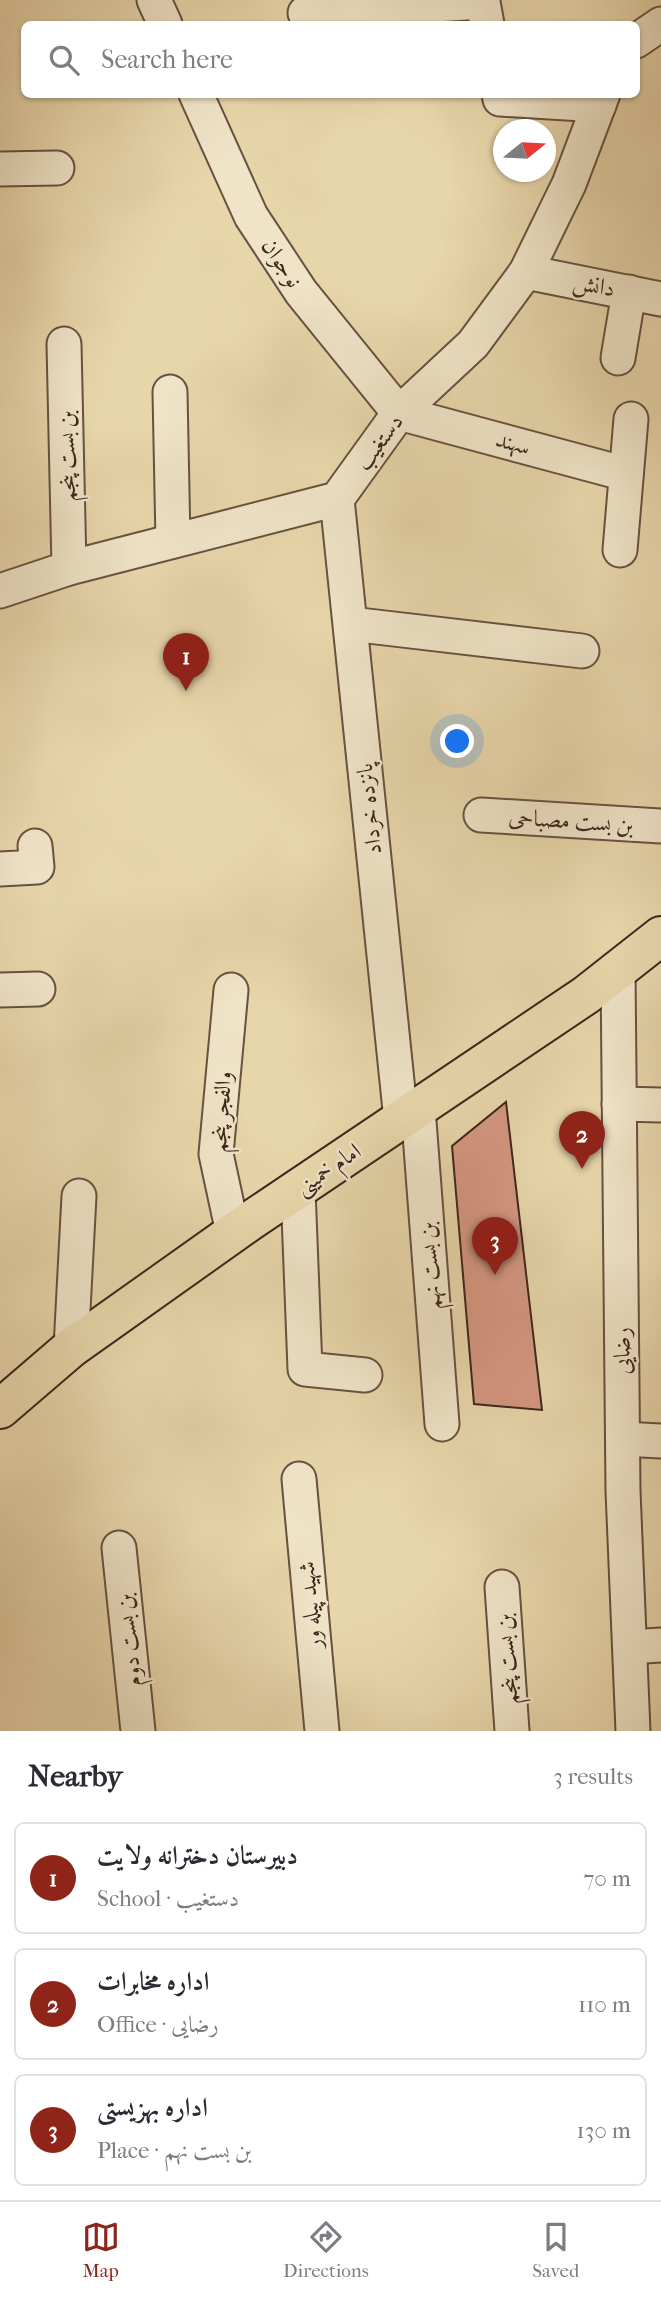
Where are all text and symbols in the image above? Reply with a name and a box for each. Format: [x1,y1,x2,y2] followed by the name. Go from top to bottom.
[21,21,640,98] search box
[45,41,83,79] icon: search
[101,44,233,75] text: Search here
[493,119,556,182] north arrow
[255,233,308,293] street label: نوجوان
[570,268,617,304] street label: دانش
[349,409,410,477] street label: دستغیب
[53,410,89,502] street label: بن بست پنجم
[492,425,533,462] street label: سهند
[163,633,209,691] pin: 1
[440,724,474,758] your location
[351,760,390,856] street label: پانزده خرداد
[508,803,634,839] street label: بن بست مصباحی
[205,1070,245,1154] street label: والفجر پنجم
[559,1111,605,1169] pin: 2
[290,1137,369,1206] street label: امام خمینی
[472,1217,518,1275] pin: 3
[413,1221,455,1311] street label: بن بست نهم
[608,1327,637,1375] street label: رضایی
[293,1560,330,1652] street label: شهید پیله ور
[111,1591,153,1688] street label: بن بست دوم
[490,1612,532,1705] street label: بن بست پنجم
[28,1759,123,1794] text: Nearby
[553,1763,633,1790] text: 3 results
[97,1840,298,1871] text: دبیرستان دخترانه ولایت
[49,1865,57,1892] text: 1
[583,1865,631,1892] text: 70 m
[97,1885,239,1912] text: School · دستغیب
[97,1966,209,1997] text: اداره مخابرات
[47,1991,59,2018] text: 2
[578,1991,631,2018] text: 110 m
[97,2011,219,2038] text: Office · رضایی
[97,2092,208,2123] text: اداره بهزیستی
[48,2117,58,2144] text: 3
[577,2117,631,2144] text: 130 m
[97,2137,252,2164] text: Place · بن بست نهم
[82,2218,120,2282] tab: Map
[283,2218,369,2282] tab: Directions
[532,2218,579,2282] tab: Saved

